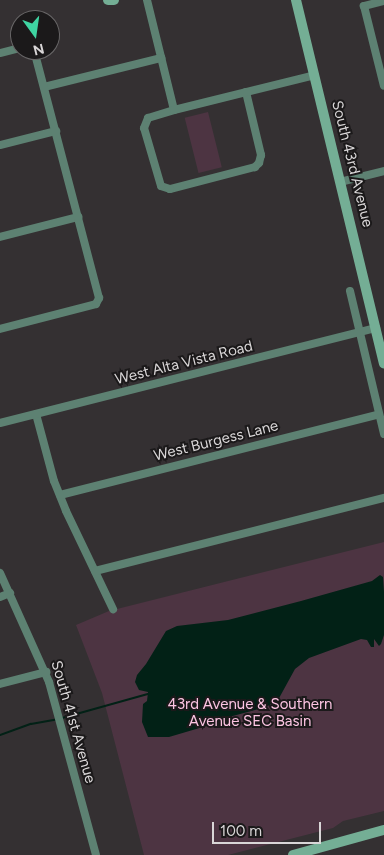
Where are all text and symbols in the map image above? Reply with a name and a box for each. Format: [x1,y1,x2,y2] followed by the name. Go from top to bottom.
[10,10,60,60] north arrow
[31,40,46,59] text: N
[328,99,376,229] street label: South 43rd Avenue
[113,337,255,389] street label: West Alta Vista Road
[152,417,280,465] street label: West Burgess Lane
[47,659,99,785] street label: South 41st Avenue
[168,695,332,730] park label: 43rd Avenue & Southern Avenue SEC Basin
[214,812,323,844] scale bar
[220,822,262,840] text: 100 m

